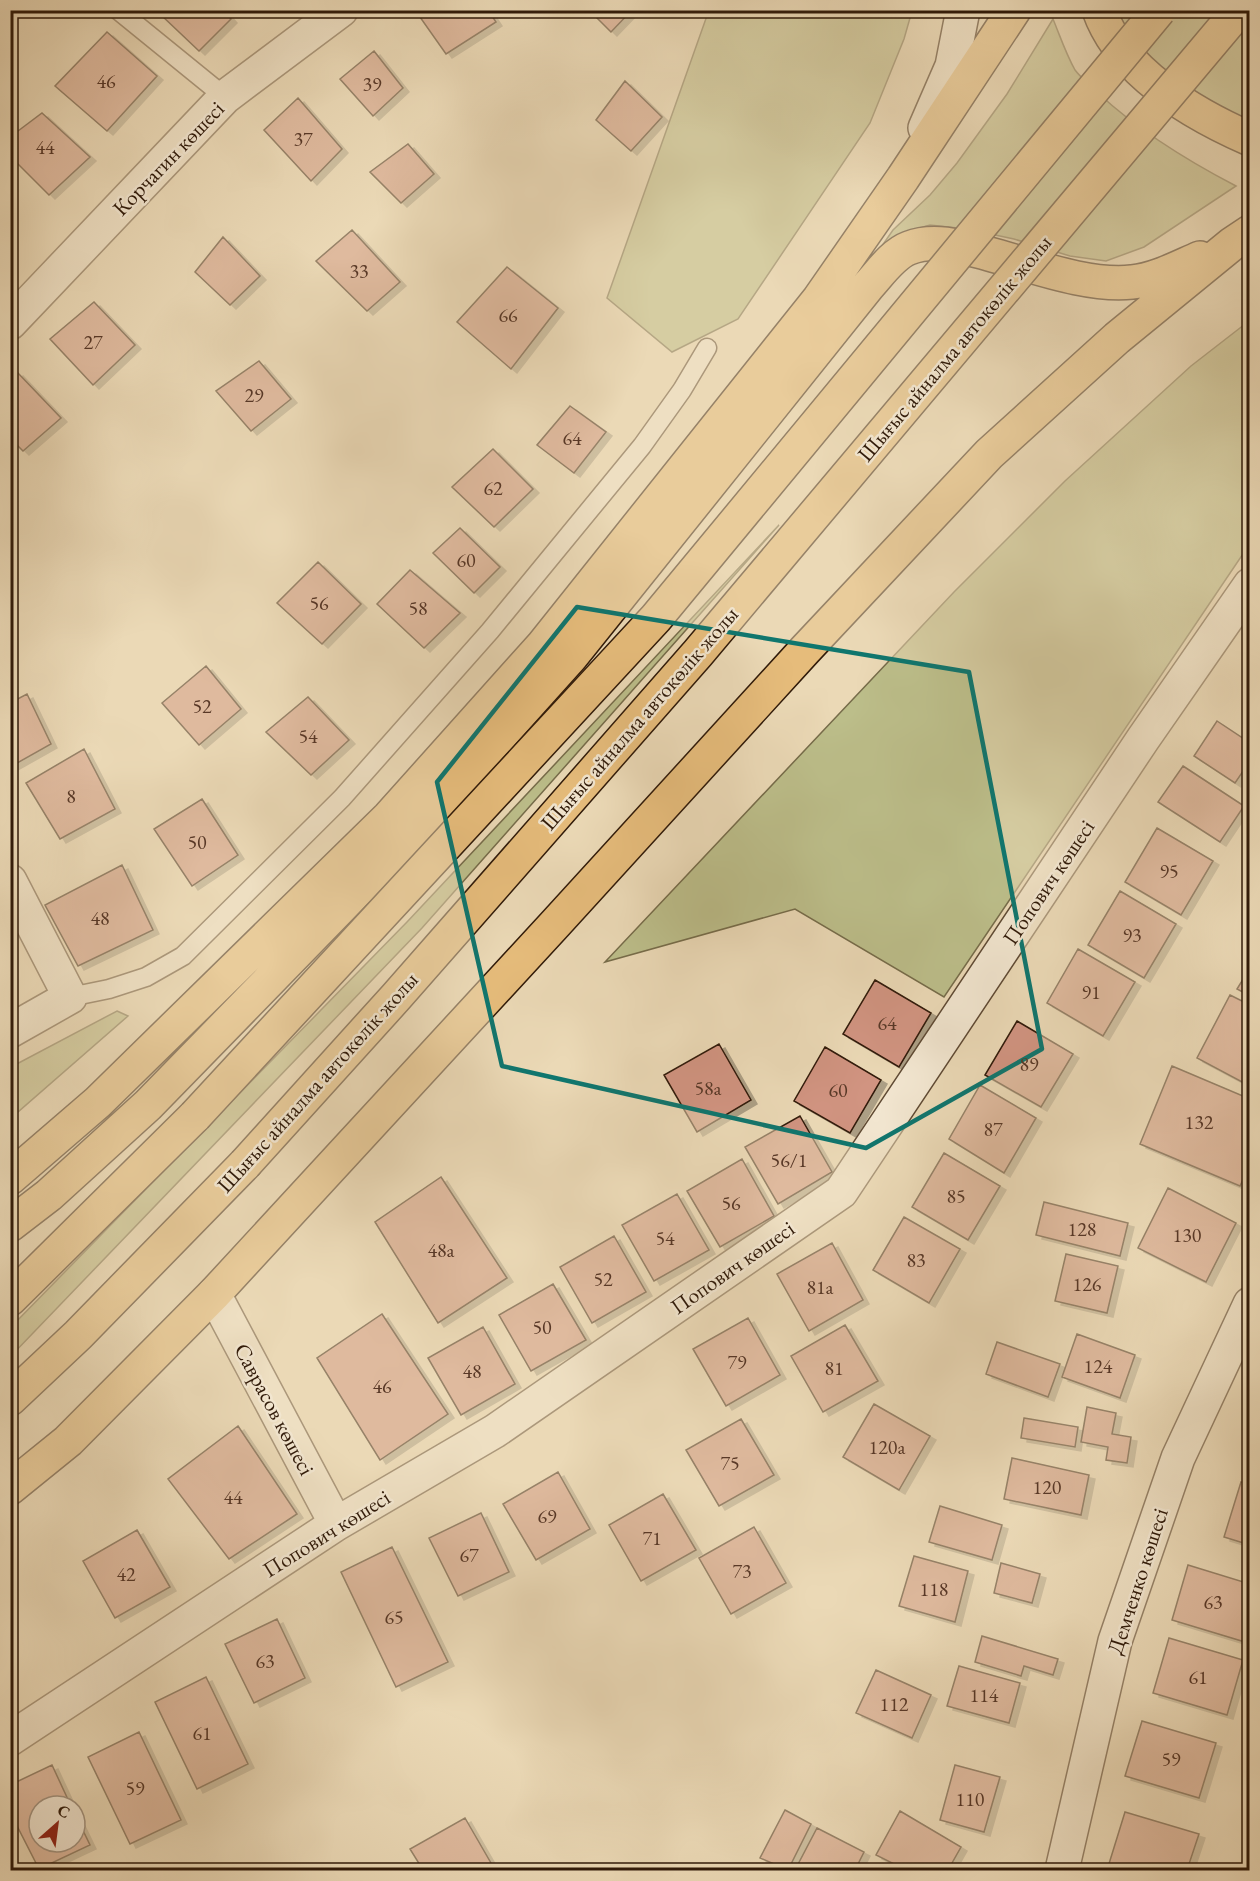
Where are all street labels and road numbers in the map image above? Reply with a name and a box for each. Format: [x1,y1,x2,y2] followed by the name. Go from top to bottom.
[106,95,231,222] street label: Корчагин көшесі
[851,229,1058,468] street label: Шығыс айналма автокөлік жолы
[534,600,745,836] street label: Шығыс айналма автокөлік жолы
[996,814,1101,951] street label: Попович көшесі
[210,966,424,1199] street label: Шығыс айналма автокөлік жолы
[665,1214,800,1321] street label: Попович көшесі
[228,1338,322,1480] street label: Саврасов көшесі
[257,1483,396,1584] street label: Попович көшесі
[1100,1504,1175,1658] street label: Демченко көшесі

